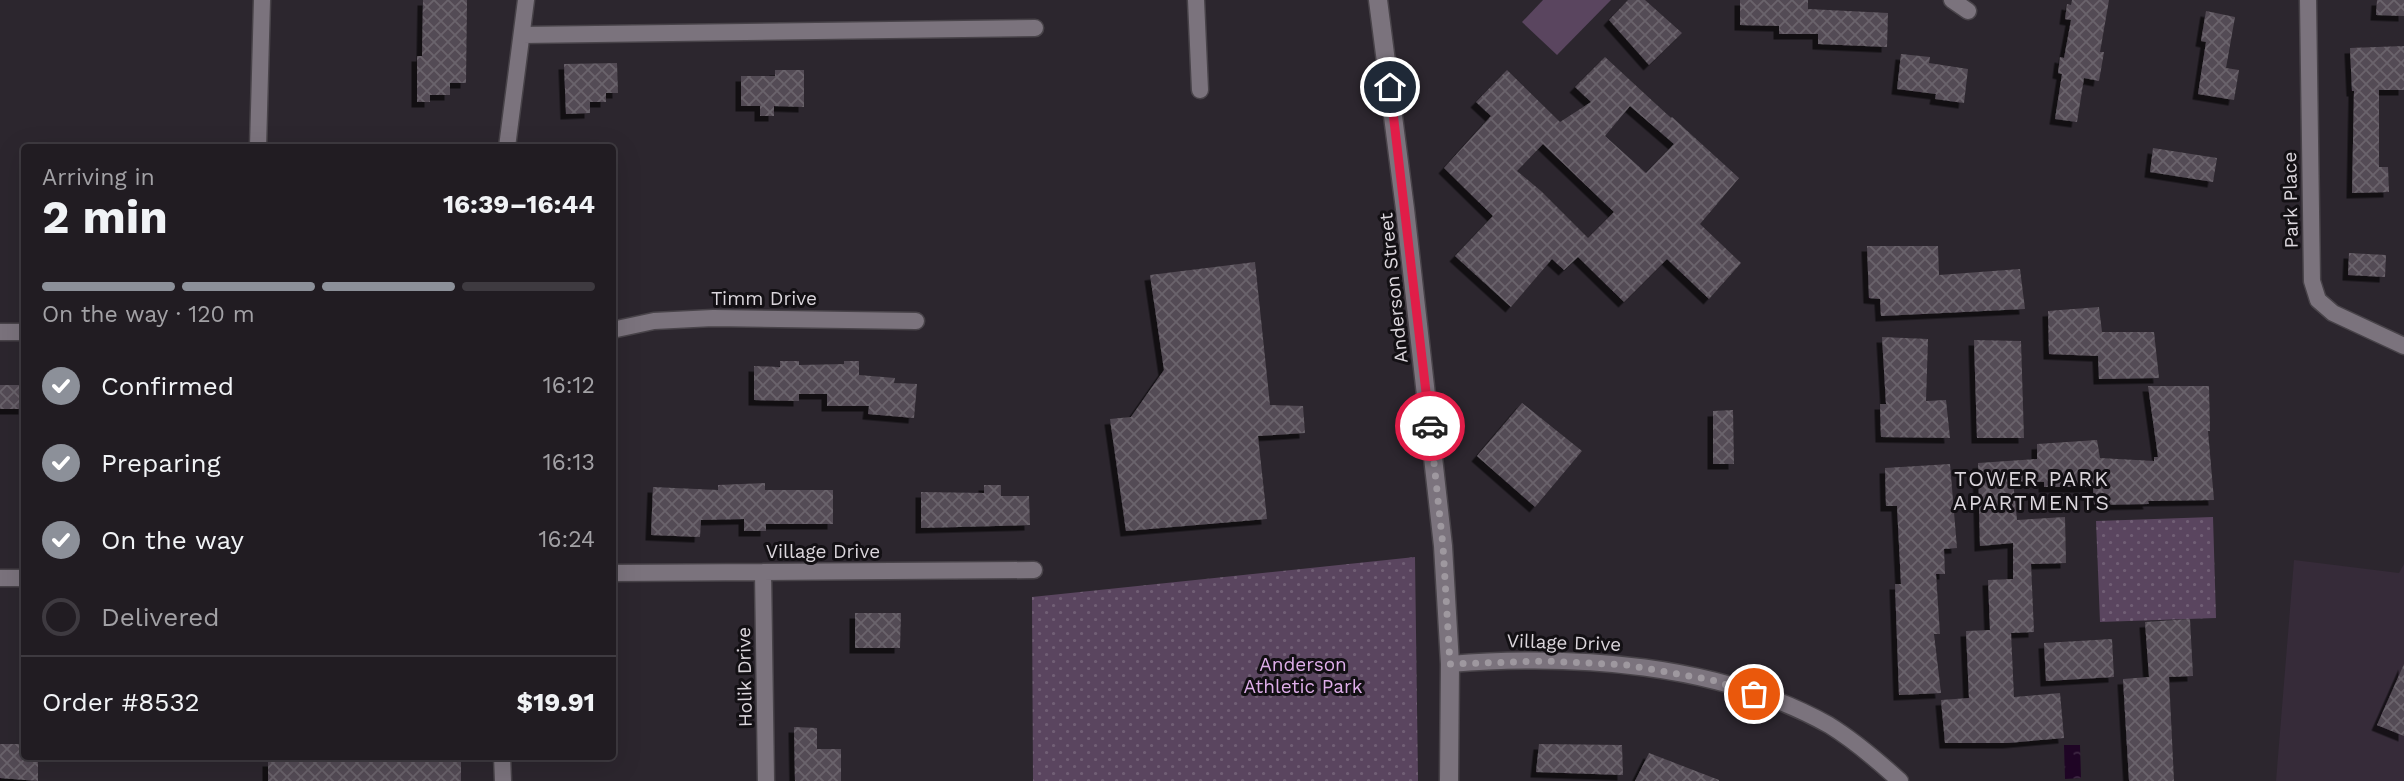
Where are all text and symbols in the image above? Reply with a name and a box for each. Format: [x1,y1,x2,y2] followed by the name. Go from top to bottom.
[1360,57,1420,117] pin
[1371,68,1409,106] icon: home
[2278,151,2303,249] street label: Park Place
[42,164,155,191] text: Arriving in
[443,189,595,219] text: 16:39–16:44
[42,190,168,244] text: 2 min
[1374,211,1413,364] street label: Anderson Street
[711,287,817,310] street label: Timm Drive
[42,301,255,328] text: On the way · 120 m
[42,367,80,405] icon: check
[101,371,234,401] text: Confirmed
[543,372,595,399] text: 16:12
[1395,391,1465,461] courier
[1411,407,1449,445] icon: car
[42,444,80,482] icon: check
[101,448,221,478] text: Preparing
[543,449,595,476] text: 16:13
[1953,466,2111,515] district label: TOWER PARK APARTMENTS
[42,521,80,559] icon: check
[101,525,244,555] text: On the way
[538,526,595,553] text: 16:24
[766,540,880,563] street label: Village Drive
[101,602,220,632] text: Delivered
[732,627,757,727] street label: Holik Drive
[1506,629,1622,656] street label: Village Drive
[1243,653,1363,698] park label: Anderson Athletic Park
[1724,664,1784,724] pin
[1735,675,1773,713] icon: bag
[42,687,200,717] text: Order #8532
[516,687,595,717] text: $19.91

